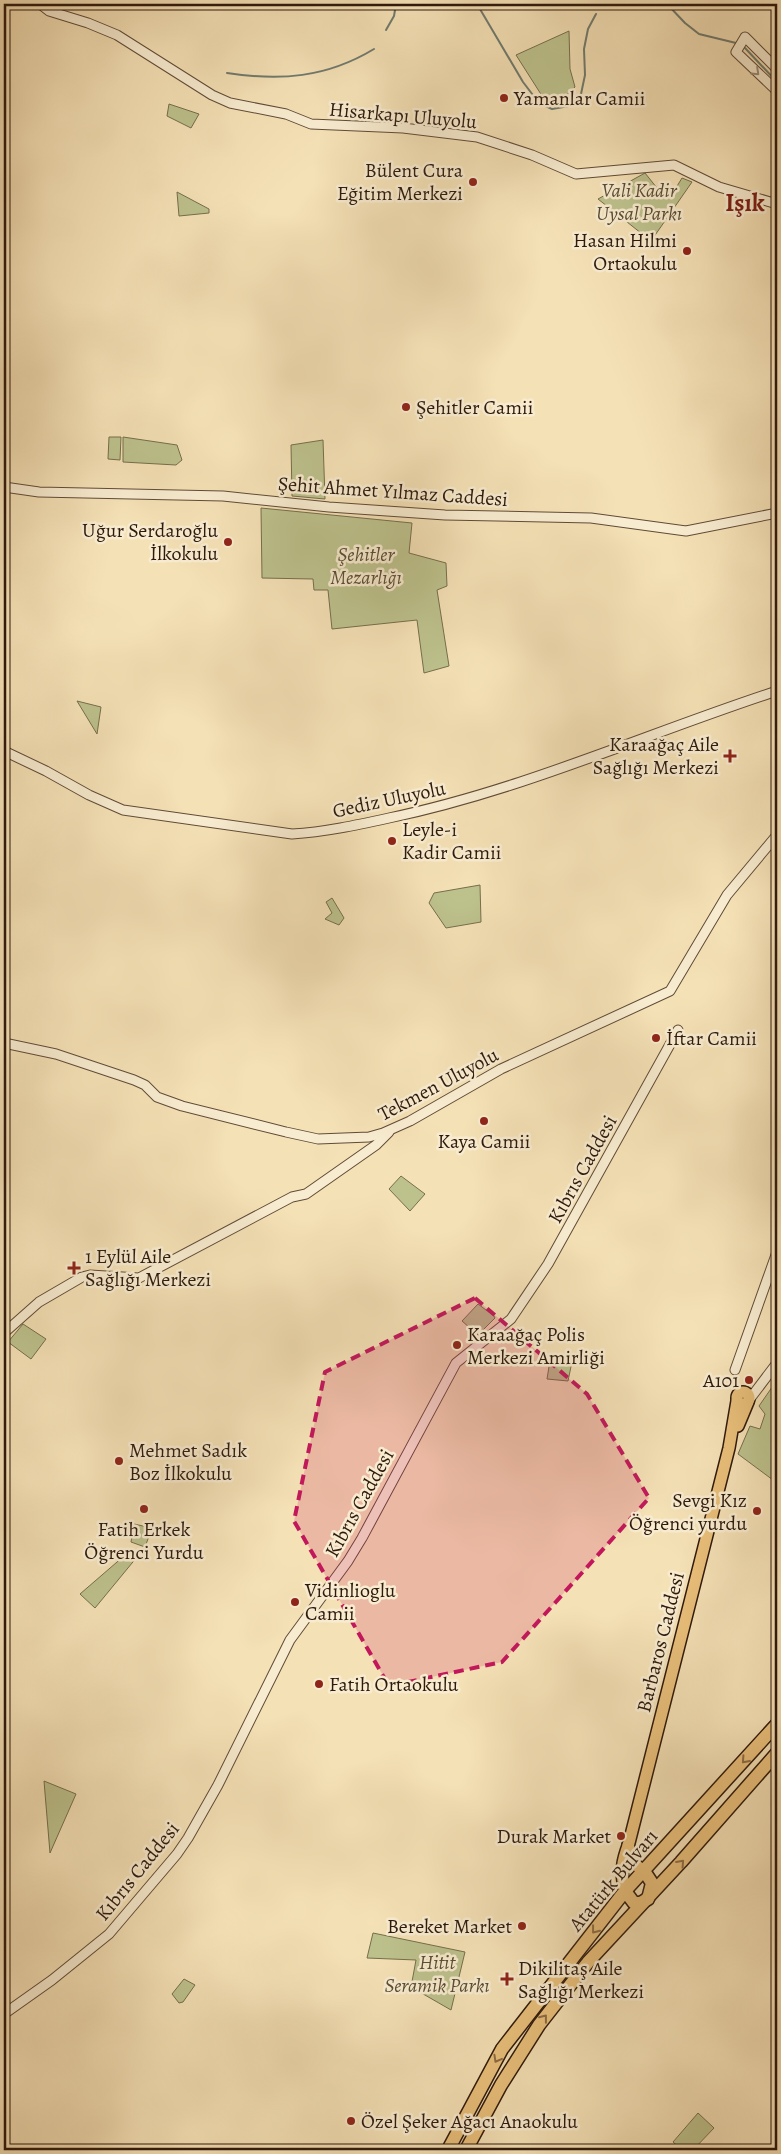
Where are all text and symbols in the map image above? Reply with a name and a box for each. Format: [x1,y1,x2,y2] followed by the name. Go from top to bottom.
[751,66,760,75] one-way arrow
[513,85,645,112] place label: Yamanlar Camii
[498,92,510,104] marker: Yamanlar Camii
[328,96,478,135] street label: Hisarkapı Uluyolu
[337,157,464,207] place label: Bülent Cura Eğitim Merkezi
[467,176,479,188] marker: Bülent Cura Eğitim Merkezi
[596,177,682,227] park label: Vali Kadir Uysal Parkı
[725,186,765,220] district label: Işık
[573,227,677,277] place label: Hasan Hilmi Ortaokulu
[681,245,693,257] marker: Hasan Hilmi Ortaokulu
[416,394,533,421] place label: Şehitler Camii
[400,401,412,413] marker: Şehitler Camii
[277,470,509,513] street label: Şehit Ahmet Yılmaz Caddesi
[82,517,218,567] place label: Uğur Serdaroğlu İlkokulu
[222,536,234,548] marker: Uğur Serdaroğlu İlkokulu
[330,541,402,591] park label: Şehitler Mezarlığı
[593,731,719,781] place label: Karaağaç Aile Sağlığı Merkezi
[723,749,737,763] marker: Karaağaç Aile Sağlığı Merkezi
[330,774,448,825] street label: Gediz Uluyolu
[402,816,501,866] place label: Leyle-i Kadir Camii
[386,835,398,847] marker: Leyle-i Kadir Camii
[666,1025,757,1052] place label: İftar Camii
[650,1032,662,1044] marker: İftar Camii
[373,1041,503,1128] street label: Tekmen Uluyolu
[542,1110,623,1228] street label: Kıbrıs Caddesi
[478,1115,490,1127] marker: Kaya Camii
[438,1128,530,1155] place label: Kaya Camii
[85,1243,211,1293] place label: 1 Eylül Aile Sağlığı Merkezi
[67,1261,81,1275] marker: 1 Eylül Aile Sağlığı Merkezi
[467,1321,605,1371] place label: Karaağaç Polis Merkezi Amirliği
[451,1339,463,1351] marker: Karaağaç Polis Merkezi Amirliği
[702,1367,739,1394] place label: A101
[743,1374,755,1386] marker: A101
[129,1437,247,1487] place label: Mehmet Sadık Boz İlkokulu
[319,1444,400,1562] street label: Kıbrıs Caddesi
[113,1455,125,1467] marker: Mehmet Sadık Boz İlkokulu
[629,1487,747,1537] place label: Sevgi Kız Öğrenci yurdu
[138,1503,150,1515] marker: Fatih Erkek Öğrenci Yurdu
[751,1505,763,1517] marker: Sevgi Kız Öğrenci yurdu
[84,1516,204,1566] place label: Fatih Erkek Öğrenci Yurdu
[630,1569,691,1715] street label: Barbaros Caddesi
[304,1577,396,1627] place label: Vidinlioglu Camii
[289,1596,301,1608] marker: Vidinlioglu Camii
[329,1671,459,1698] place label: Fatih Ortaokulu
[313,1678,325,1690] marker: Fatih Ortaokulu
[741,1754,750,1763] one-way arrow
[89,1816,186,1926] street label: Kıbrıs Caddesi
[497,1823,611,1850] place label: Durak Market
[562,1824,664,1938] street label: Atatürk Bulvarı
[615,1830,627,1842] marker: Durak Market
[675,1859,684,1868] one-way arrow
[387,1913,512,1940] place label: Bereket Market
[516,1920,528,1932] marker: Bereket Market
[592,1924,601,1933] one-way arrow
[384,1949,490,1999] park label: Hitit Seramik Parkı
[518,1955,644,2005] place label: Dikilitaş Aile Sağlığı Merkezi
[500,1972,514,1986] marker: Dikilitaş Aile Sağlığı Merkezi
[539,2015,547,2024] one-way arrow
[493,2053,503,2062] one-way arrow
[361,2108,578,2135] place label: Özel Şeker Ağacı Anaokulu
[345,2115,357,2127] marker: Özel Şeker Ağacı Anaokulu

